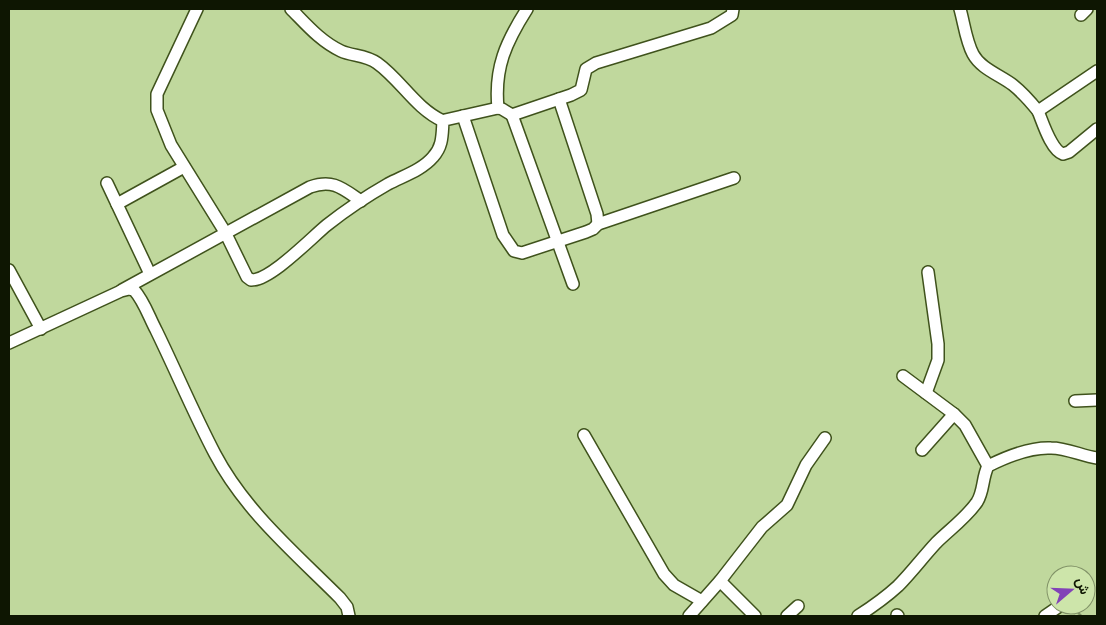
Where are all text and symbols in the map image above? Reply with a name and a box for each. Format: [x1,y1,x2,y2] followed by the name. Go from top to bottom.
[1046,565,1096,615] north arrow
[1072,575,1094,597] text: ش

